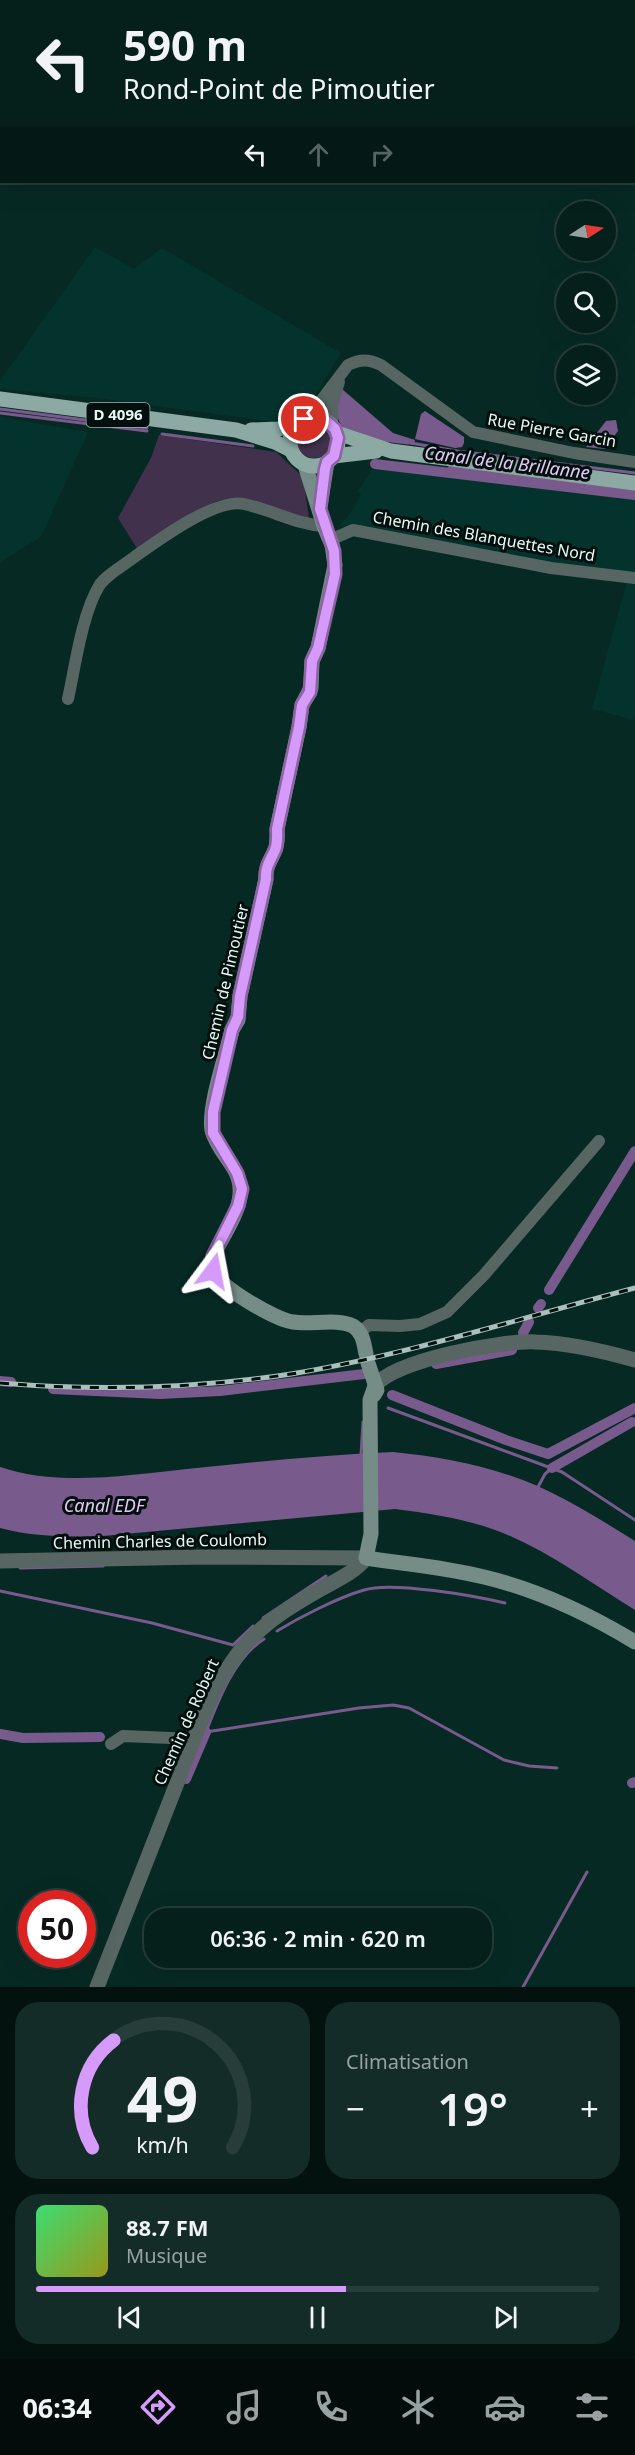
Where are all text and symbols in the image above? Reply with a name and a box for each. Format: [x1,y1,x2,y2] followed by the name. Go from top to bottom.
[123,16,247,73] text: 590 m
[24,24,102,102] icon: left
[123,70,435,107] text: Rond-Point de Pimoutier
[239,138,272,171] icon: left
[302,138,335,171] icon: ahead
[365,138,398,171] icon: right
[556,201,616,261] north arrow
[556,201,616,405] map controls
[556,273,616,333] button: search
[556,345,616,405] button: layers
[278,393,329,444] pin
[287,402,320,435] icon: arrive
[86,403,150,427] road number: D 4096
[486,408,618,452] street label: Rue Pierre Garcin
[423,440,591,484] water label: Canal de la Brillanne
[371,506,597,566] street label: Chemin des Blanquettes Nord
[196,902,254,1062] street label: Chemin de Pimoutier
[181,1239,245,1303] position arrow
[64,1493,146,1517] water label: Canal EDF
[53,1528,267,1554] street label: Chemin Charles de Coulomb
[148,1655,224,1789] street label: Chemin de Robert
[18,1890,96,1968] speed limit sign: 50
[210,1923,426,1953] text: 06:36 · 2 min · 620 m
[346,2048,469,2075] text: Climatisation
[127,2055,198,2140] text: 49
[437,2078,508,2139] text: 19°
[346,2086,365,2131] text: −
[580,2086,599,2131] text: +
[136,2130,189,2159] text: km/h
[126,2212,208,2242] text: 88.7 FM
[126,2242,207,2269] text: Musique
[113,2301,146,2334] icon: previous
[301,2301,334,2334] icon: pause
[489,2301,522,2334] icon: next
[137,2386,179,2428] icon: directions
[223,2386,265,2428] icon: music
[310,2386,352,2428] icon: phone
[397,2386,439,2428] icon: climate
[484,2386,526,2428] icon: car
[571,2386,613,2428] icon: filters
[22,2389,92,2426] text: 06:34

